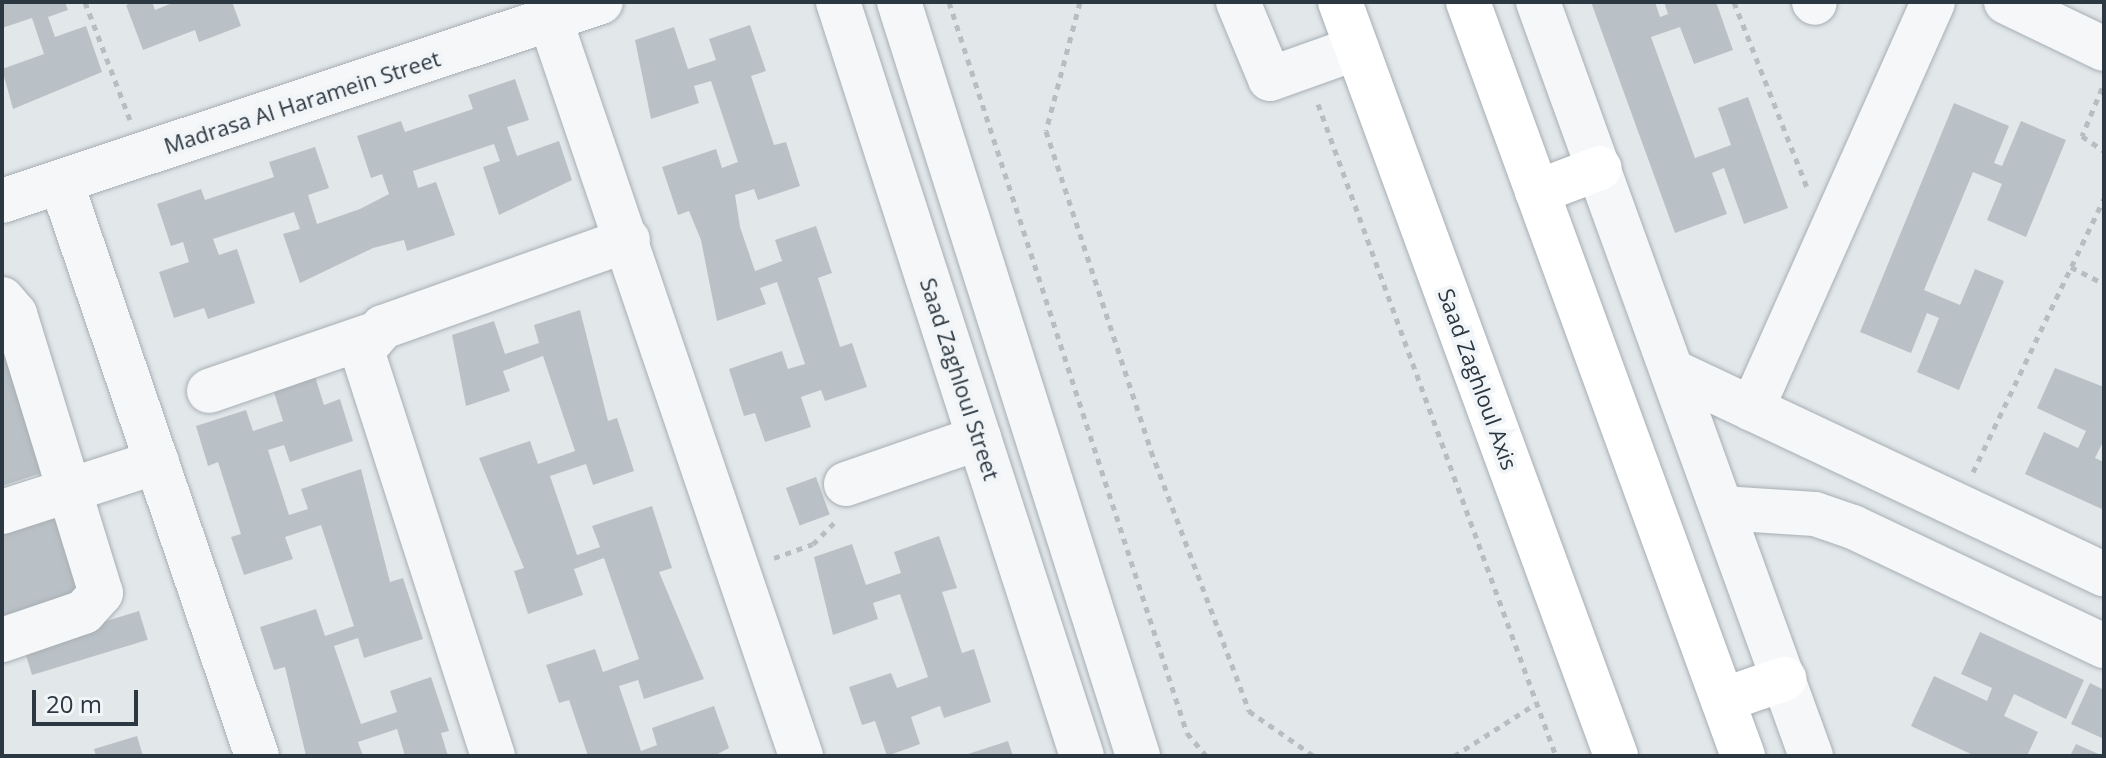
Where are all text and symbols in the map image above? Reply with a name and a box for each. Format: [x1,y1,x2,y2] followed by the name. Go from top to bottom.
[161,45,443,159] street label: Madrasa Al Haramein Street
[915,275,1005,483] street label: Saad Zaghloul Street
[1433,285,1523,473] street label: Saad Zaghloul Axis
[36,674,142,724] scale bar
[46,687,102,720] text: 20 m

